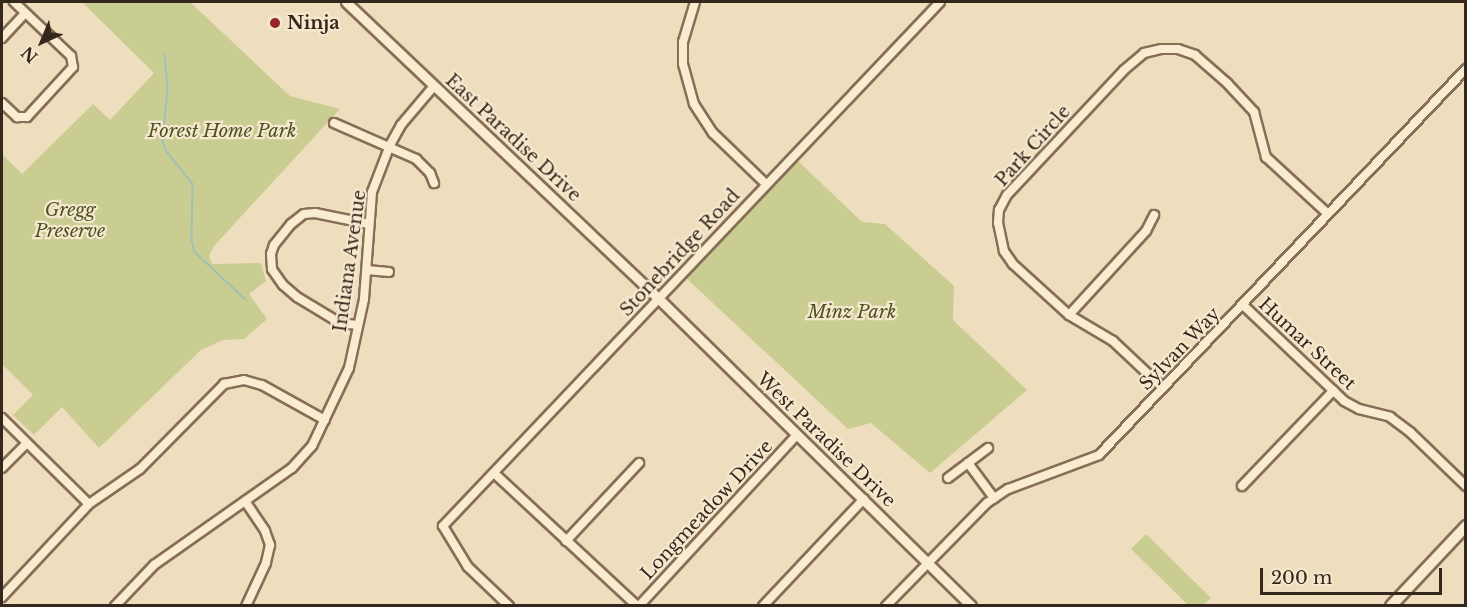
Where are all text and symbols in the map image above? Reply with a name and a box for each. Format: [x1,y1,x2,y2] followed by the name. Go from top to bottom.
[12,12,72,72] north arrow
[287,12,340,34] place label: Ninja
[268,16,282,30] marker: Ninja
[17,43,42,67] text: N
[441,70,585,206] street label: East Paradise Drive
[991,101,1075,191] street label: Park Circle
[148,120,296,142] park label: Forest Home Park
[616,185,744,321] street label: Stonebridge Road
[329,188,371,334] street label: Indiana Avenue
[35,200,105,242] park label: Gregg Preserve
[1254,293,1360,395] street label: Humar Street
[808,301,896,323] park label: Minz Park
[1135,303,1225,395] street label: Sylvan Way
[752,368,900,512] street label: West Paradise Drive
[637,436,777,584] street label: Longmeadow Drive
[1263,556,1444,594] scale bar
[1271,567,1332,589] text: 200 m

